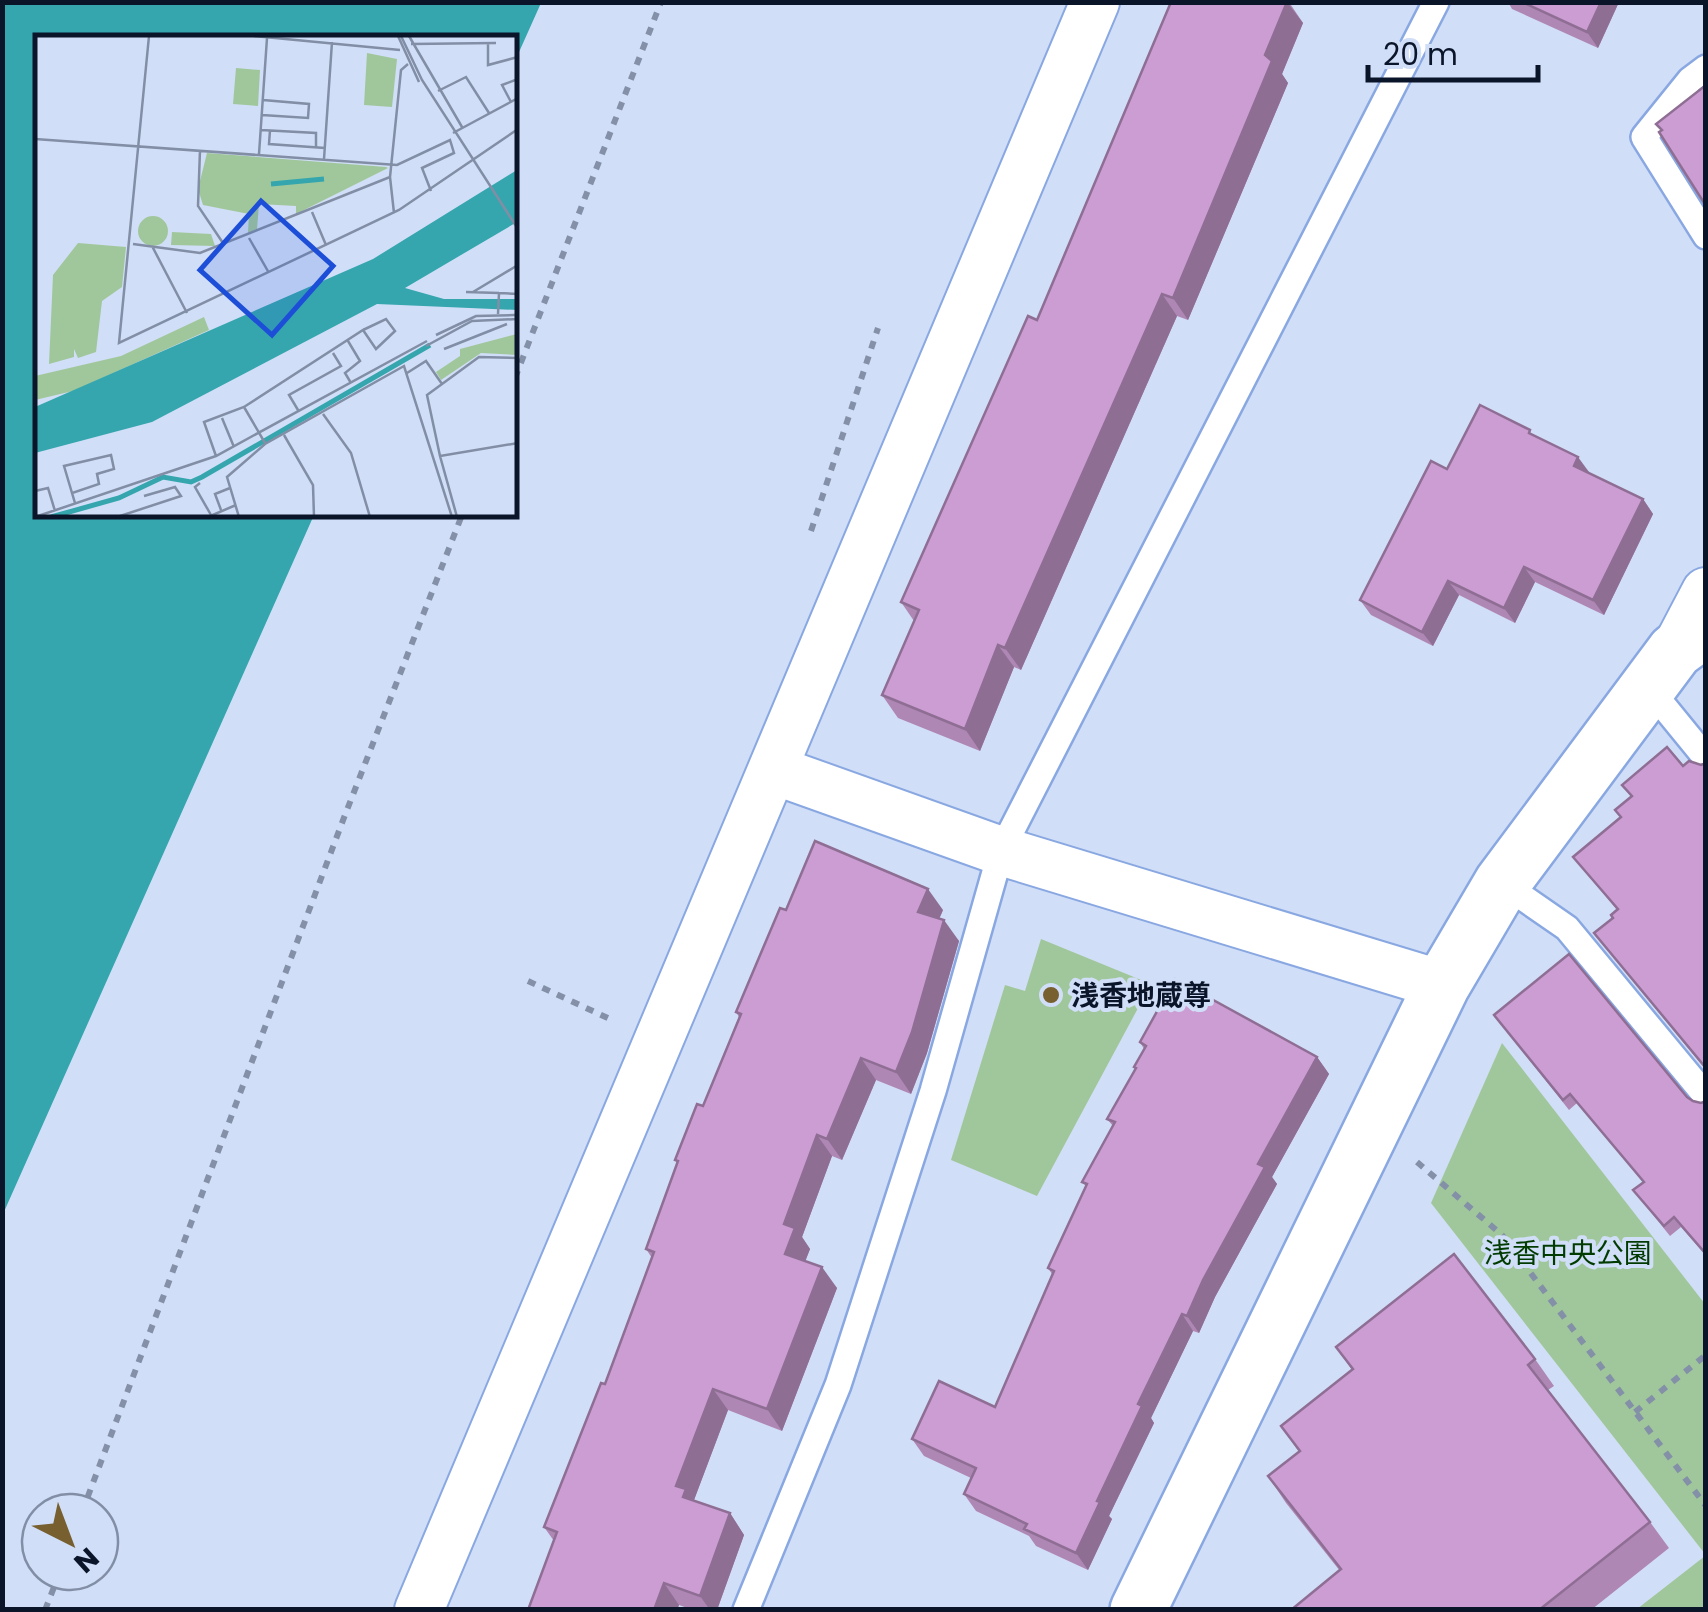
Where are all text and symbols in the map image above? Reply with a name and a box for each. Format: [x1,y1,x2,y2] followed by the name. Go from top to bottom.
[1368,20,1538,82] scale bar
[1383,33,1458,76] text: 20 m
[35,35,518,518] inset map
[1071,976,1211,1015] place label: 浅香地蔵尊
[1040,984,1062,1006] marker: 浅香地蔵尊
[1484,1234,1652,1273] park label: 浅香中央公園
[20,1492,120,1592] north arrow
[66,1539,107,1582] text: N

